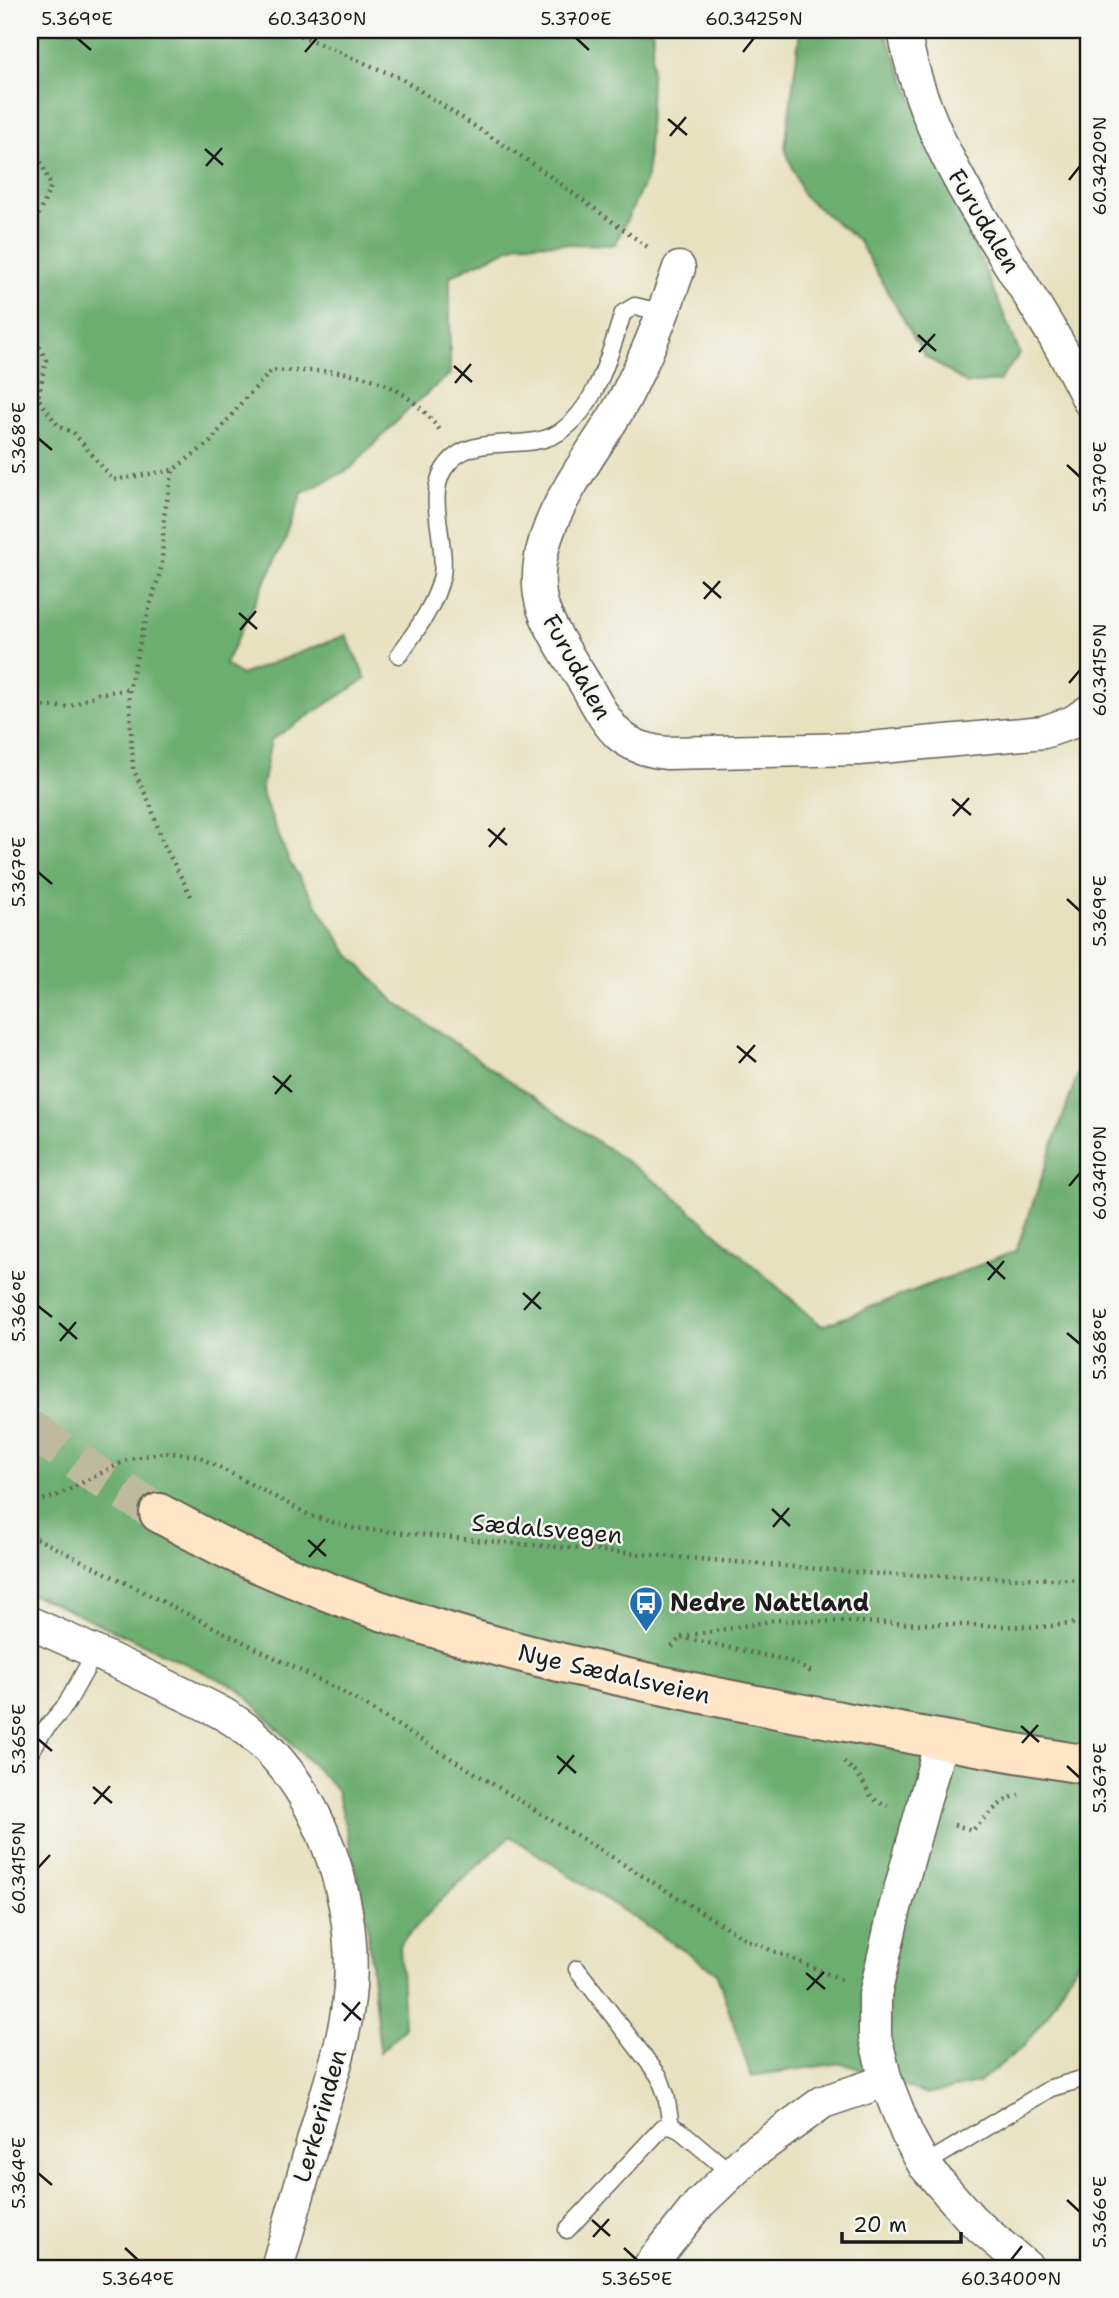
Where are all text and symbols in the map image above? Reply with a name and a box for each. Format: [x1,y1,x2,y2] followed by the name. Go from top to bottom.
[41,7,113,31] text: 5.369°E
[267,7,367,31] text: 60.3430°N
[540,7,612,31] text: 5.370°E
[705,7,803,31] text: 60.3425°N
[1088,117,1112,215] text: 60.3420°N
[940,163,1028,279] street label: Furudalen
[7,402,31,474] text: 5.368°E
[1088,441,1112,513] text: 5.370°E
[535,609,619,725] street label: Furudalen
[1088,624,1112,716] text: 60.3415°N
[7,837,31,907] text: 5.367°E
[1088,875,1112,947] text: 5.369°E
[1088,1126,1112,1220] text: 60.3410°N
[7,1270,31,1342] text: 5.366°E
[1088,1308,1112,1380] text: 5.368°E
[470,1506,624,1552] street label: Sædalsvegen
[627,1584,665,1633] bus stop icon: Nedre Nattland
[670,1587,869,1619] place label: Nedre Nattland
[515,1636,713,1712] street label: Nye Sædalsveien
[7,1704,31,1774] text: 5.365°E
[1088,1743,1112,1813] text: 5.367°E
[7,1822,31,1914] text: 60.3415°N
[286,2046,354,2186] street label: Lerkerinden
[7,2137,31,2209] text: 5.364°E
[1088,2176,1112,2248] text: 5.366°E
[842,2200,962,2244] scale bar
[853,2211,907,2239] text: 20 m
[102,2267,174,2291] text: 5.364°E
[602,2267,672,2291] text: 5.365°E
[961,2267,1061,2291] text: 60.3400°N

